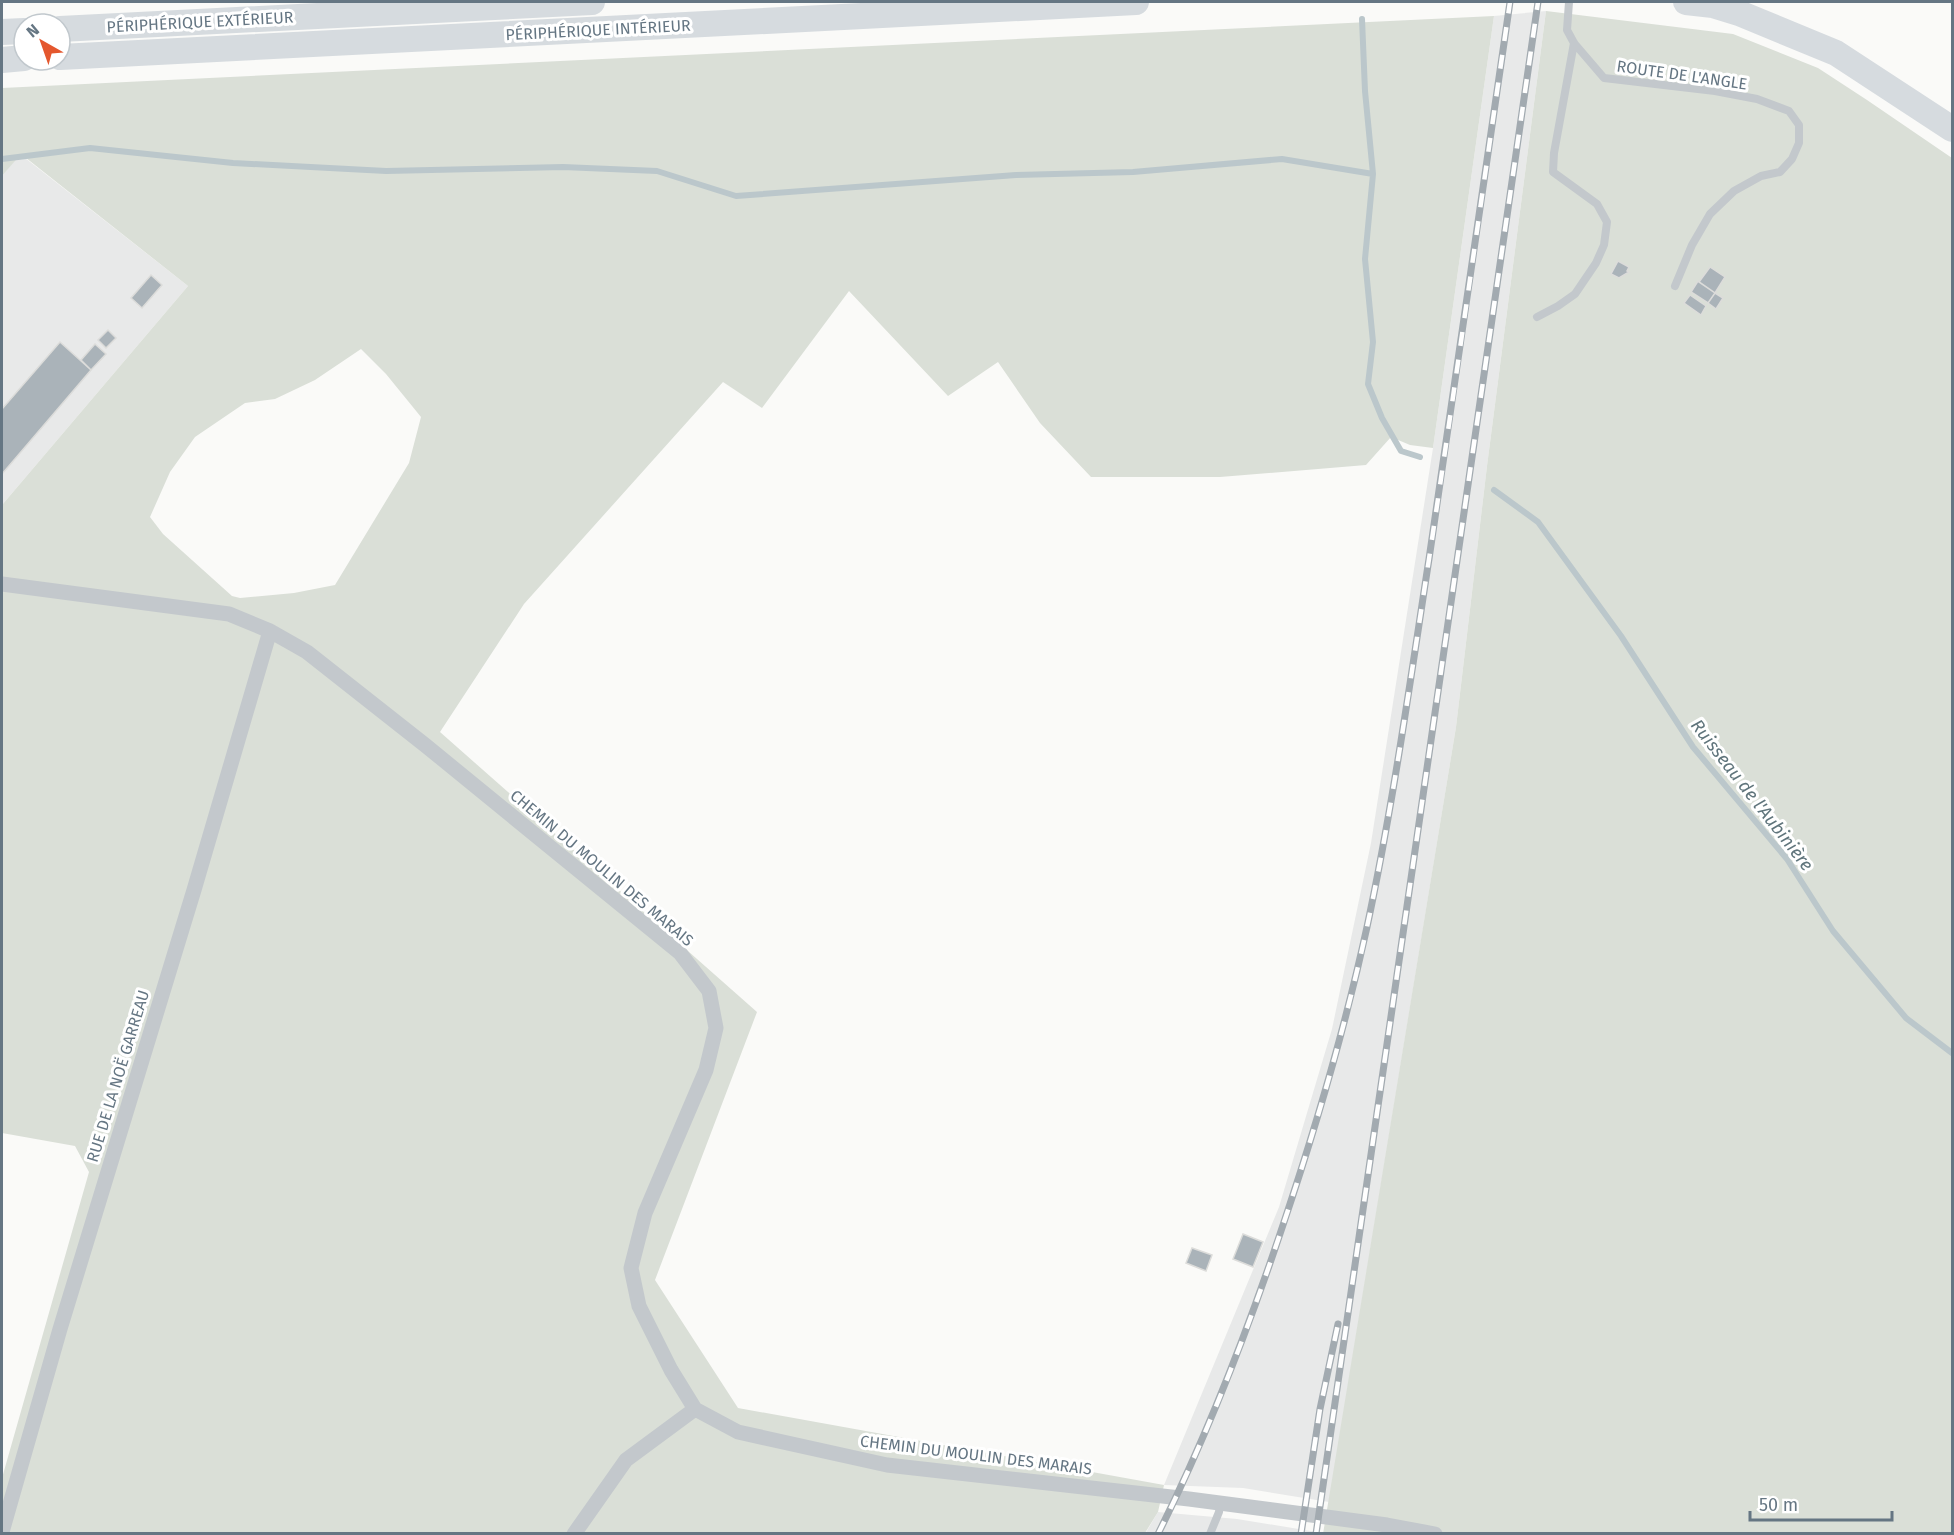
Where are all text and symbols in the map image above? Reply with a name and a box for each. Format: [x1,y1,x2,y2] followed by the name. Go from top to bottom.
[106,7,294,36] street label: PÉRIPHÉRIQUE EXTÉRIEUR
[12,12,72,72] north arrow
[505,15,691,44] street label: PÉRIPHÉRIQUE INTÉRIEUR
[23,20,43,42] text: N
[1616,56,1748,94] street label: ROUTE DE L'ANGLE
[1686,715,1818,875] water label: Ruisseau de l'Aubinière
[507,786,698,950] street label: CHEMIN DU MOULIN DES MARAIS
[83,988,153,1164] street label: RUE DE LA NOË GARREAU
[859,1431,1093,1479] street label: CHEMIN DU MOULIN DES MARAIS
[1750,1484,1892,1522] scale bar
[1759,1494,1798,1516] text: 50 m

